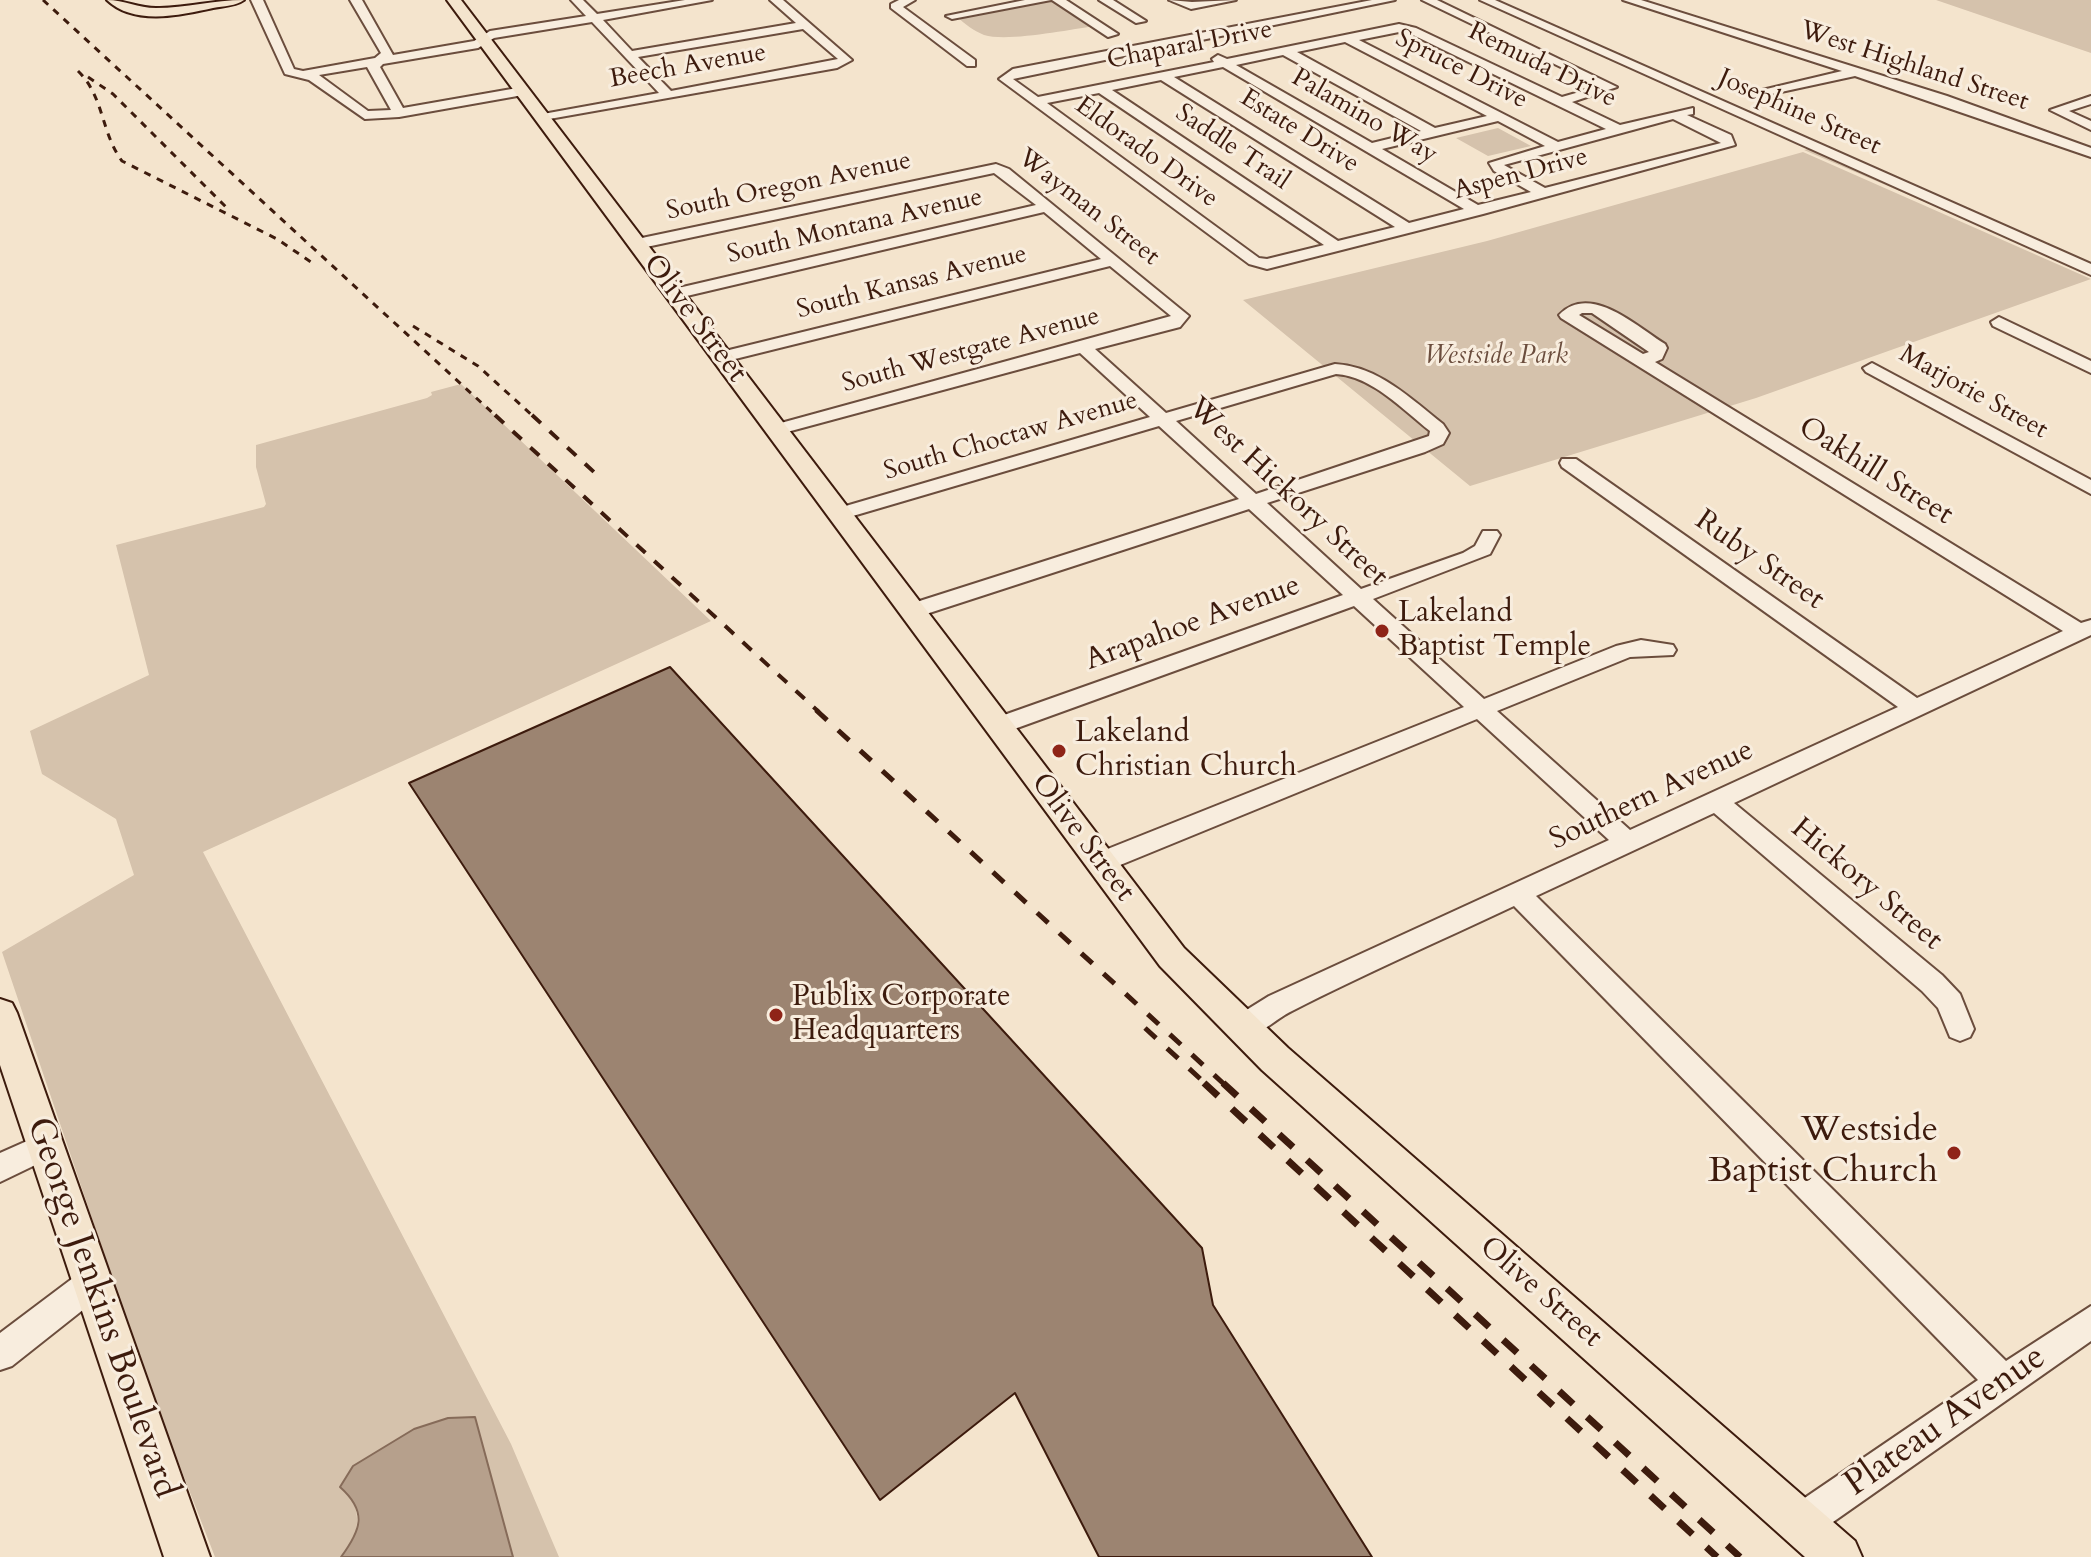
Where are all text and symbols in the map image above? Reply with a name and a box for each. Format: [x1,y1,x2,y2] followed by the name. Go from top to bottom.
[1105,15,1275,77] street label: Chaparal Drive
[1796,15,2032,119] street label: West Highland Street
[1463,17,1621,115] street label: Remuda Drive
[1390,23,1532,117] street label: Spruce Drive
[607,38,769,96] street label: Beech Avenue
[1286,63,1442,171] street label: Palamino Way
[1713,63,1885,163] street label: Josephine Street
[1234,83,1364,181] street label: Estate Drive
[1068,91,1224,215] street label: Eldorado Drive
[1169,98,1295,198] street label: Saddle Trail
[1451,142,1591,208] street label: Aspen Drive
[1011,143,1165,273] street label: Wayman Street
[664,146,914,228] street label: South Oregon Avenue
[724,182,986,272] street label: South Montana Avenue
[794,239,1030,327] street label: South Kansas Avenue
[634,248,754,390] street label: Olive Street
[839,302,1103,400] street label: South Westgate Avenue
[1893,339,2053,447] street label: Marjorie Street
[1424,341,1568,373] park label: Westside Park
[881,386,1141,488] street label: South Choctaw Avenue
[1179,391,1395,595] street label: West Hickory Street
[1791,410,1959,534] street label: Oakhill Street
[1687,503,1831,619] street label: Ruby Street
[1081,568,1305,680] street label: Arapahoe Avenue
[1398,596,1591,666] place label: Lakeland Baptist Temple
[1373,622,1391,640] marker: Lakeland Baptist Temple
[1075,716,1297,786] place label: Lakeland Christian Church
[1544,733,1760,859] street label: Southern Avenue
[1050,742,1068,760] marker: Lakeland Christian Church
[1022,767,1142,909] street label: Olive Street
[1783,811,1949,959] street label: Hickory Street
[792,980,1011,1050] place label: Publix Corporate Headquarters
[767,1006,785,1024] marker: Publix Corporate Headquarters
[1708,1110,1938,1195] place label: Westside Baptist Church
[16,1112,186,1504] street label: George Jenkins Boulevard
[1945,1144,1963,1162] marker: Westside Baptist Church
[1471,1230,1609,1356] street label: Olive Street
[1837,1337,2055,1507] street label: Plateau Avenue

